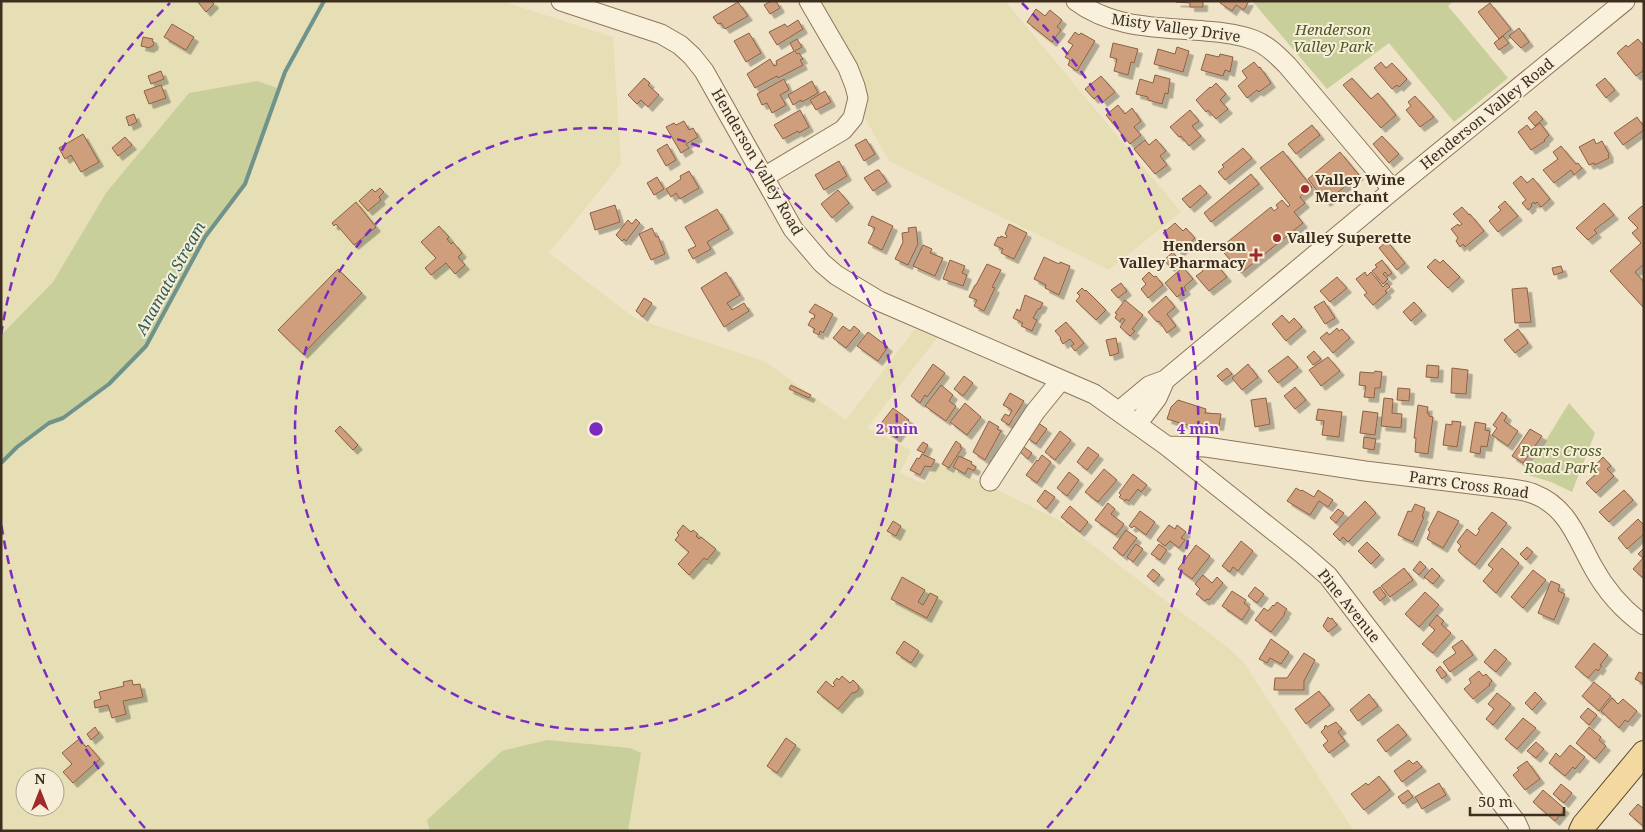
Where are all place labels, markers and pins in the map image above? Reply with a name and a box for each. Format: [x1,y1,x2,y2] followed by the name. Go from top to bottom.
[1315,169,1405,206] place label: Valley Wine Merchant
[1299,183,1311,195] marker: Valley Wine Merchant
[1287,227,1411,247] place label: Valley Superette
[1271,232,1283,244] marker: Valley Superette
[1119,235,1246,272] place label: Henderson Valley Pharmacy
[1250,249,1262,261] marker: Henderson Valley Pharmacy
[587,420,605,438] centre of rings

